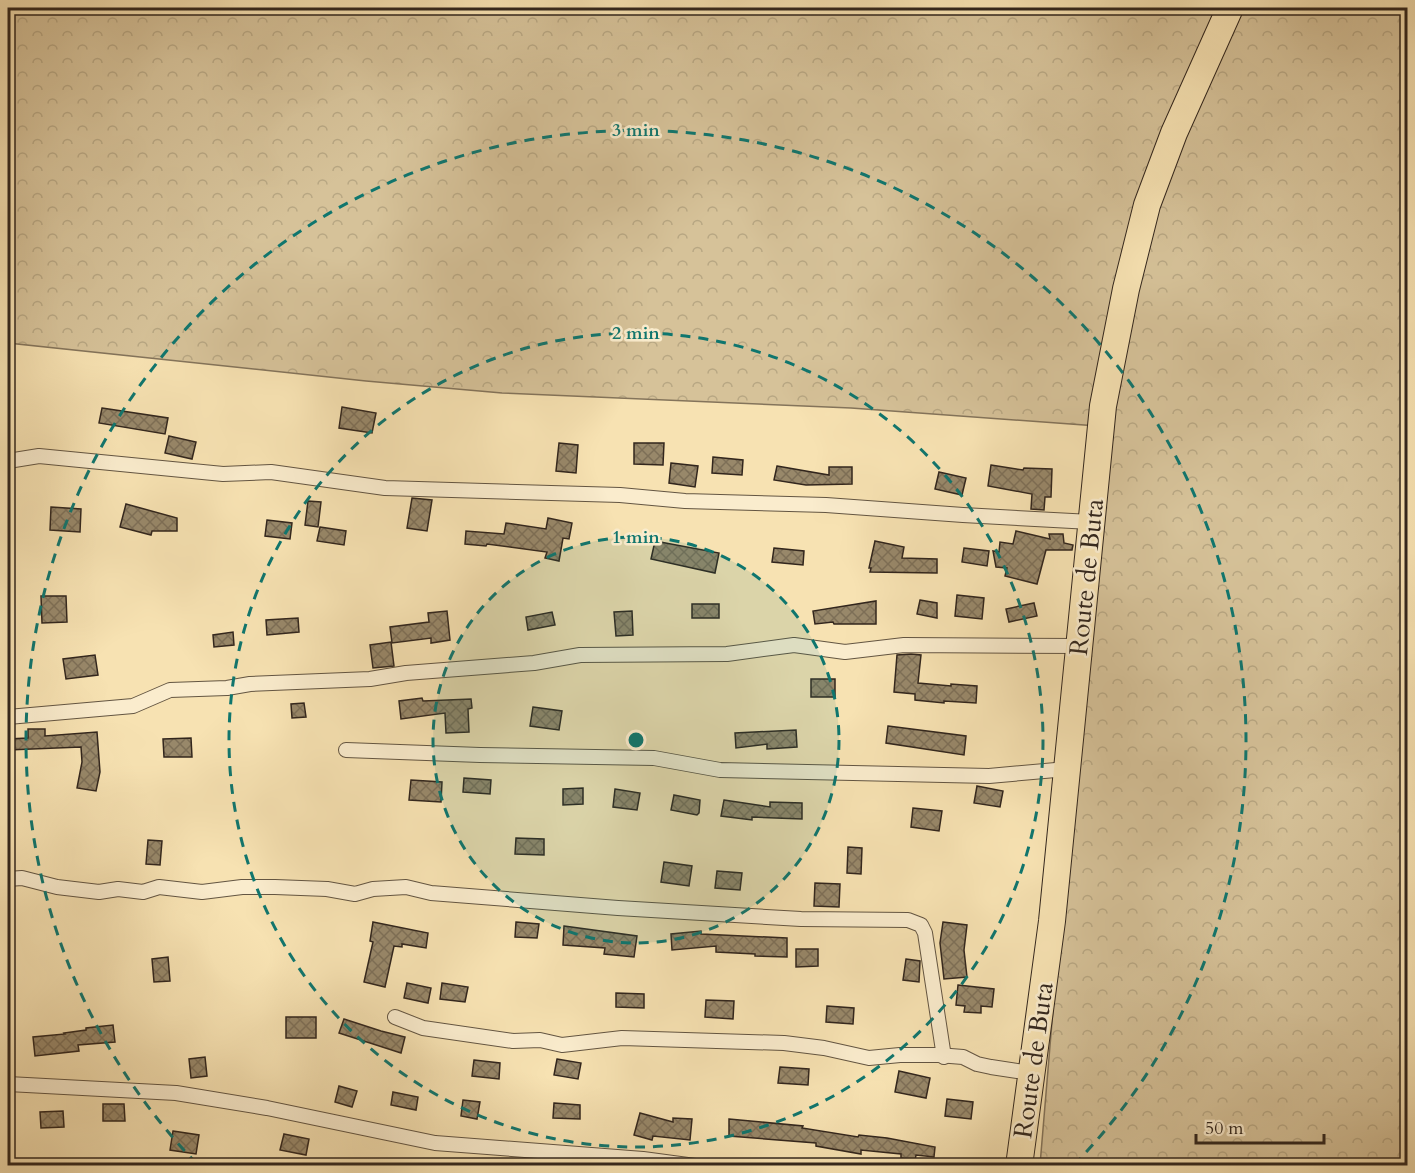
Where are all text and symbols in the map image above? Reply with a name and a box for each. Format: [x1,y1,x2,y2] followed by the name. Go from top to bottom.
[612,118,660,143] text: 3 min
[612,321,660,346] text: 2 min
[1061,497,1112,657] street label: Route de Buta
[612,525,660,550] text: 1 min
[626,730,646,750] centre of rings
[1005,980,1062,1140] street label: Route de Buta
[1196,1107,1324,1145] scale bar
[1205,1116,1244,1141] text: 50 m

